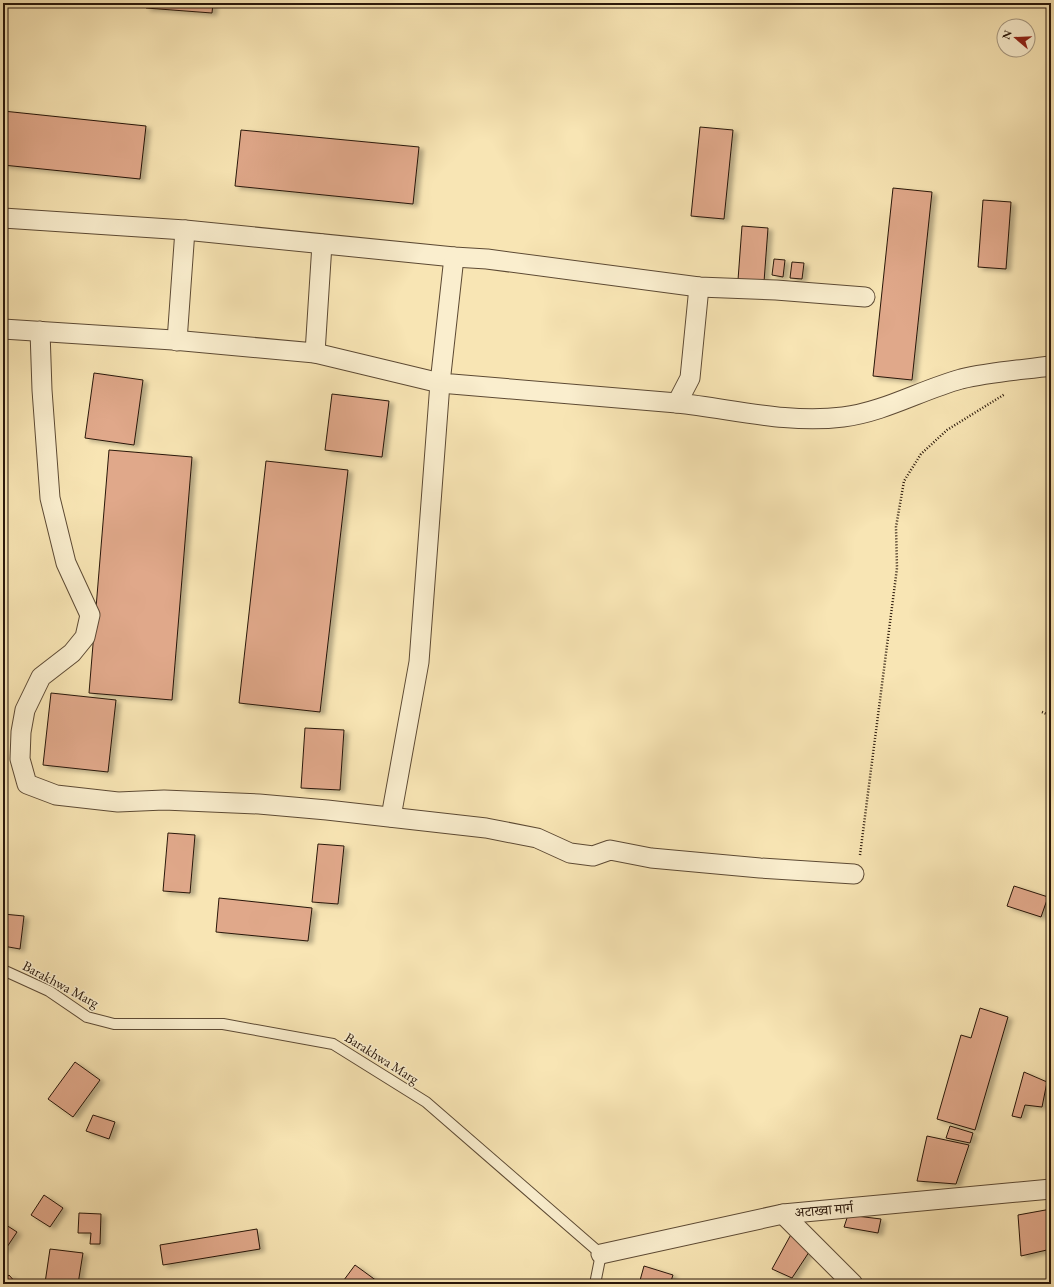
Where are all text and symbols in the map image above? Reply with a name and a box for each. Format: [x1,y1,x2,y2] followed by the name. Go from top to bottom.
[996,18,1036,58] north arrow
[998,28,1015,41] text: N
[20,956,103,1012] street label: Barakhwa Marg
[342,1028,423,1088] street label: Barakhwa Marg
[794,1198,855,1222] street label: अटाख्वा मार्ग

